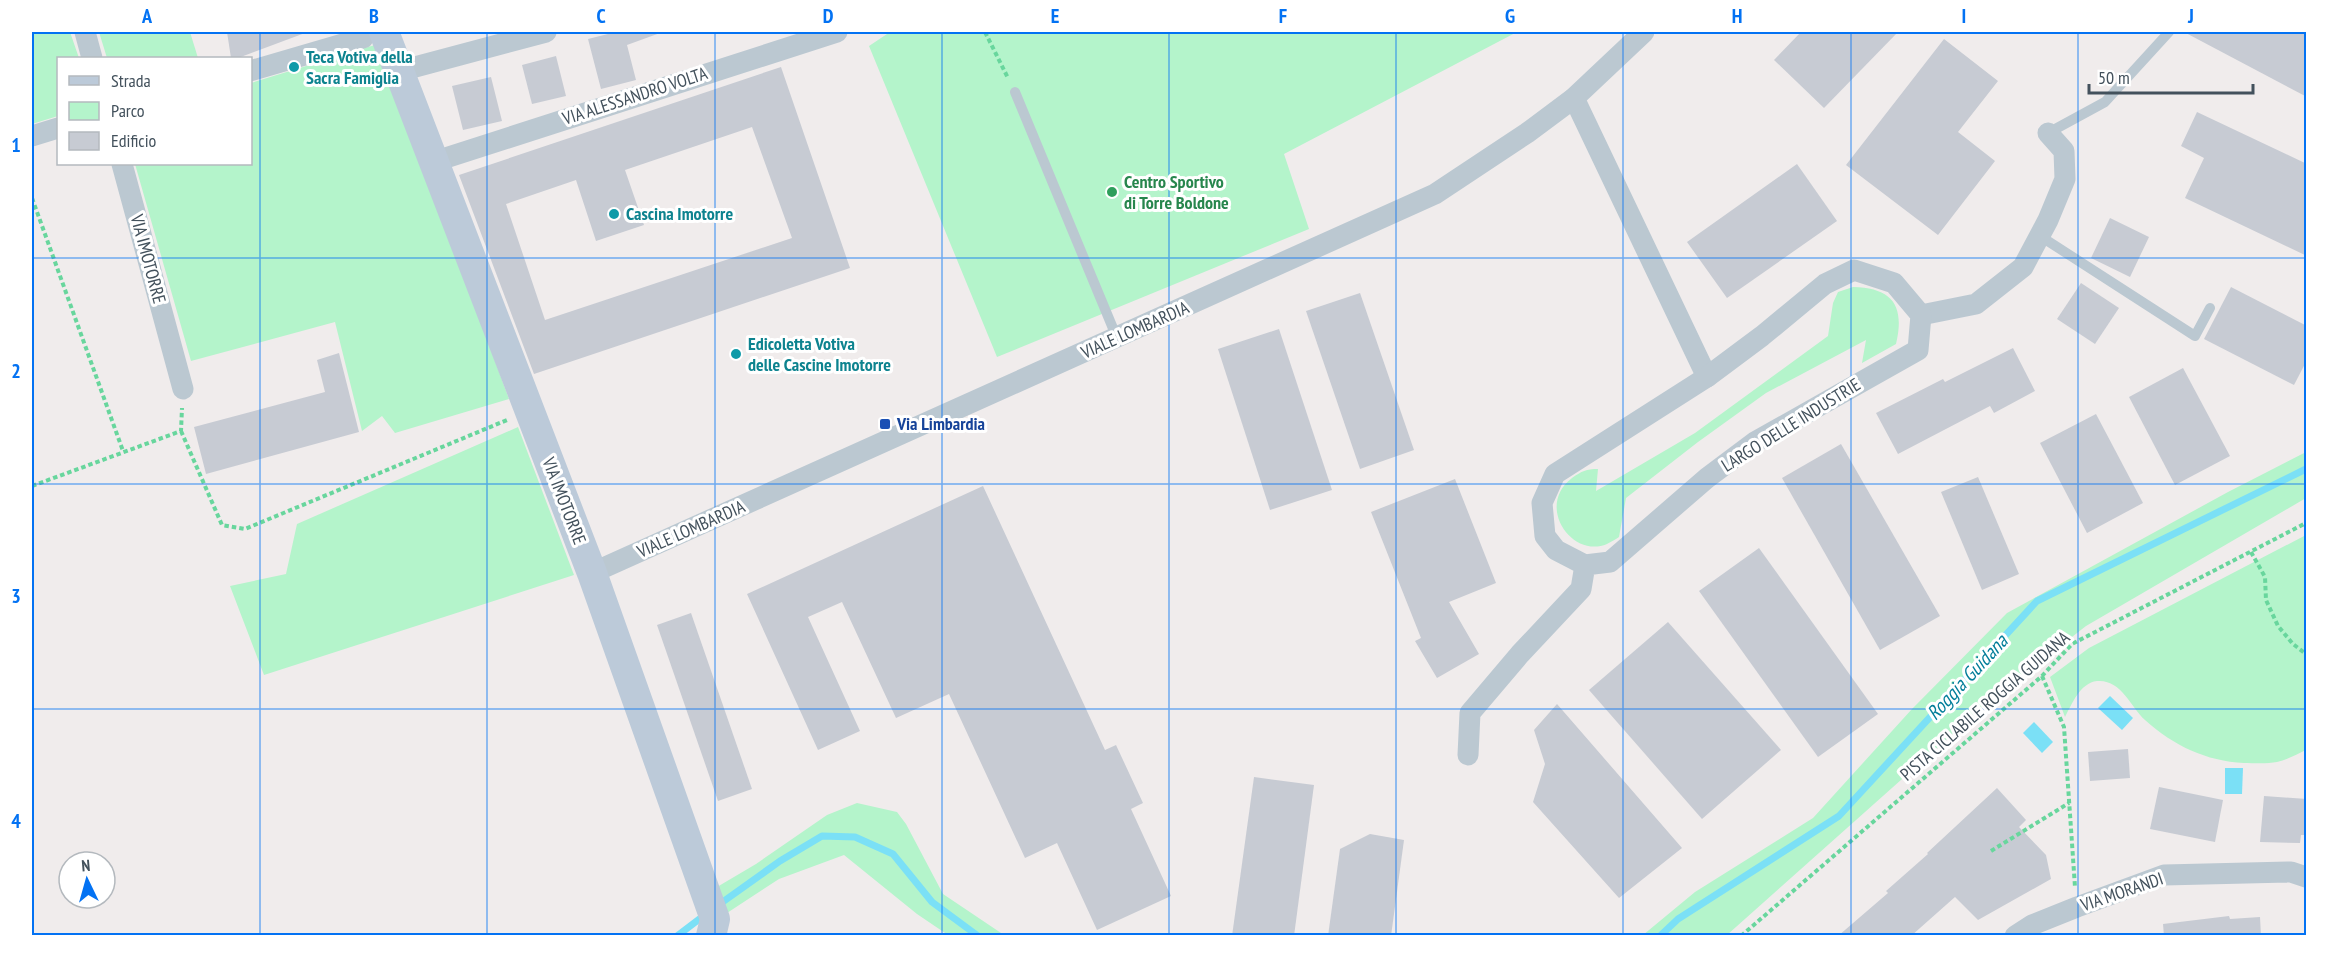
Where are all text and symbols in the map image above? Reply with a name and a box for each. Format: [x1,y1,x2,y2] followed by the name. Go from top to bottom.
[141,3,153,29] text: A
[369,3,379,29] text: B
[596,3,606,29] text: C
[823,3,834,29] text: D
[1051,3,1059,29] text: E
[1279,3,1287,29] text: F
[1505,3,1515,29] text: G
[1732,3,1742,29] text: H
[1962,3,1966,29] text: I
[2187,3,2194,29] text: J
[306,45,413,89] place label: Teca Votiva della Sacra Famiglia
[57,57,252,165] legend
[2089,57,2252,95] scale bar
[287,60,301,74] marker: Teca Votiva della Sacra Famiglia
[559,61,711,130] street label: VIA ALESSANDRO VOLTA
[2098,66,2130,89] text: 50 m
[111,69,151,92] text: Strada
[111,99,145,122] text: Parco
[111,129,157,152] text: Edificio
[11,132,21,158] text: 1
[1124,170,1229,214] place label: Centro Sportivo di Torre Boldone
[1105,185,1119,199] marker: Centro Sportivo di Torre Boldone
[626,202,733,225] place label: Cascina Imotorre
[607,207,621,221] marker: Cascina Imotorre
[125,211,171,306] street label: VIA IMOTORRE
[1076,295,1193,364] street label: VIALE LOMBARDIA
[748,332,891,376] place label: Edicoletta Votiva delle Cascine Imotorre
[729,347,743,361] marker: Edicoletta Votiva delle Cascine Imotorre
[11,358,21,384] text: 2
[1717,373,1864,477] street label: LARGO DELLE INDUSTRIE
[896,412,985,435] place label: Via Limbardia
[878,417,892,431] marker: Via Limbardia
[537,453,592,548] street label: VIA IMOTORRE
[632,494,749,563] street label: VIALE LOMBARDIA
[11,583,21,609] text: 3
[1895,625,2075,786] street label: PISTA CICLABILE ROGGIA GUIDANA
[1921,628,2014,725] water label: Roggia Guidana
[11,808,21,834] text: 4
[57,850,117,910] north arrow
[81,855,91,875] text: N
[2077,867,2166,917] street label: VIA MORANDI

